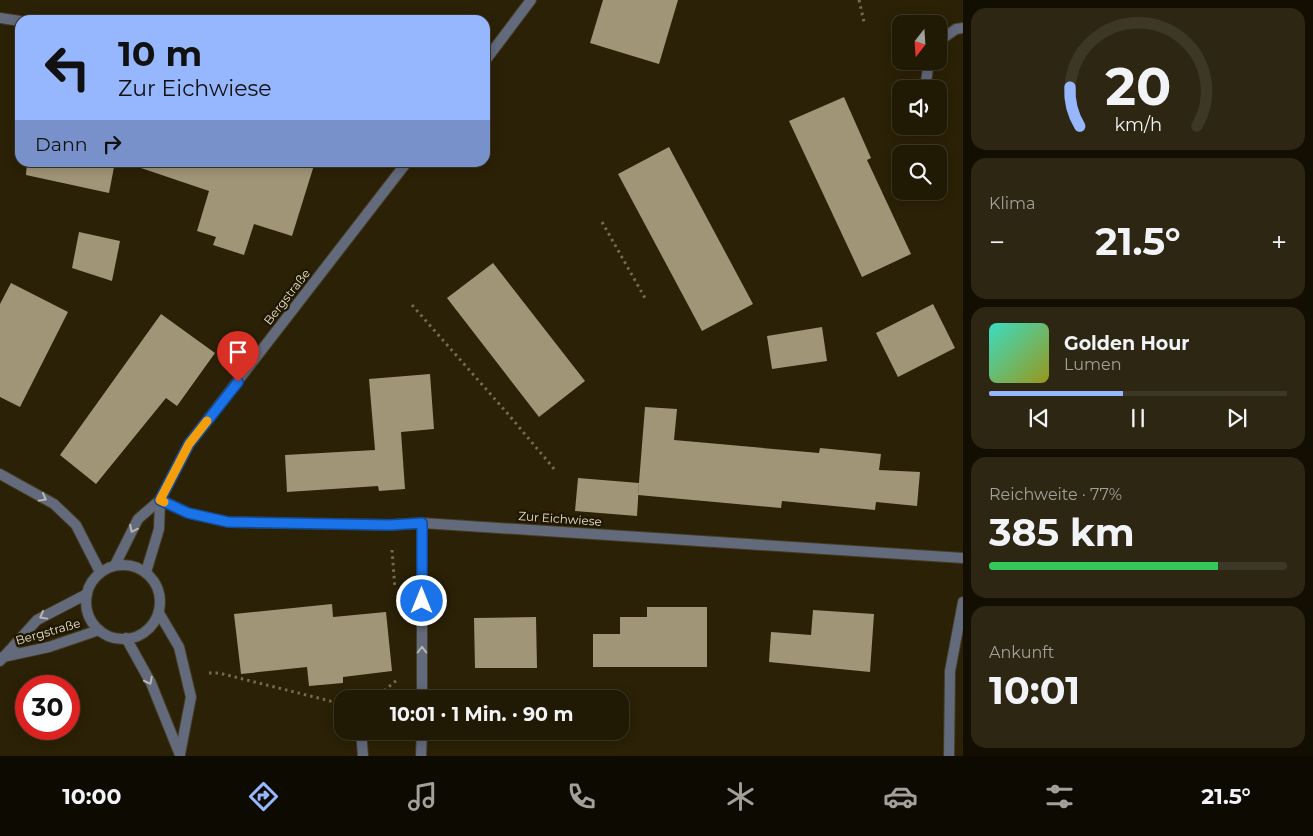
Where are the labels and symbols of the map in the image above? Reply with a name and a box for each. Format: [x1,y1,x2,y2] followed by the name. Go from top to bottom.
[892,15,948,70] north arrow
[260,266,313,328] street label: Bergstraße
[217,331,259,382] pin
[37,492,46,502] one-way arrow
[518,508,602,529] street label: Zur Eichwiese
[129,524,139,533] one-way arrow
[395,574,447,626] position arrow
[40,610,49,620] one-way arrow
[14,615,82,648] street label: Bergstraße
[417,646,427,654] one-way arrow
[15,675,80,740] speed limit sign: 30
[143,676,154,685] one-way arrow

